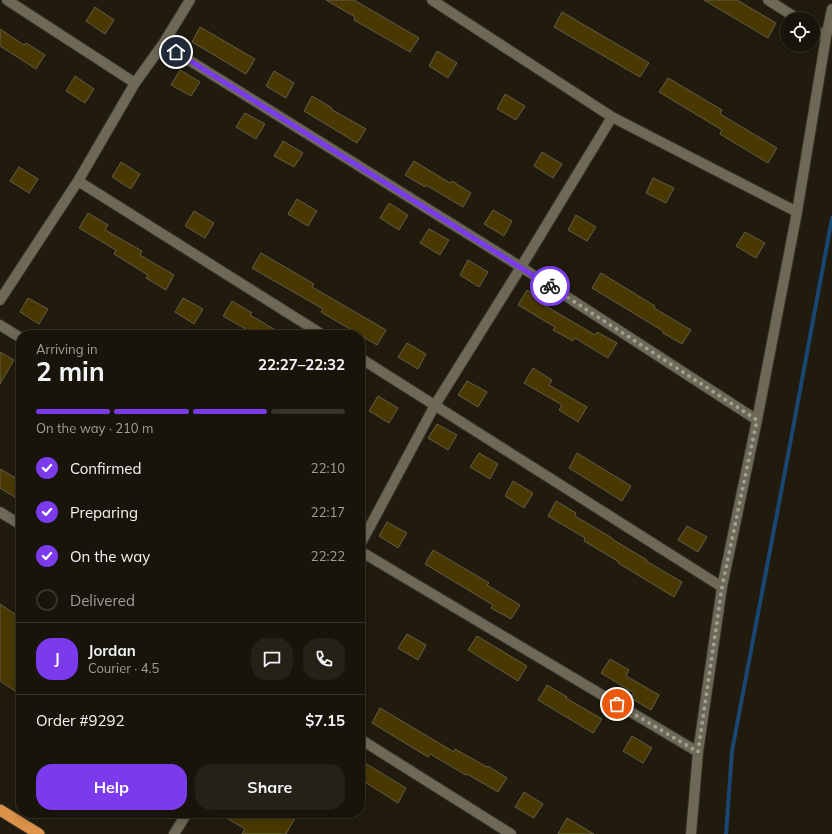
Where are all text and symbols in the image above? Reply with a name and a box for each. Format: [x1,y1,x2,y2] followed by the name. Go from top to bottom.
[780,12,820,52] map controls
[780,12,820,52] button: locate
[159,35,193,69] pin
[165,41,187,63] icon: home
[530,266,570,306] courier
[539,275,561,297] icon: bike
[36,341,98,357] text: Arriving in
[36,355,105,388] text: 2 min
[258,355,345,374] text: 22:27–22:32
[36,420,153,436] text: On the way · 210 m
[36,457,58,479] icon: check
[70,459,141,478] text: Confirmed
[311,460,345,476] text: 22:10
[36,501,58,523] icon: check
[70,503,138,522] text: Preparing
[311,504,345,520] text: 22:17
[36,545,58,567] icon: check
[70,547,150,566] text: On the way
[311,548,345,564] text: 22:22
[70,591,135,610] text: Delivered
[251,638,293,680] button: chat
[303,638,345,680] button: phone
[88,641,136,660] text: Jordan
[54,649,60,668] text: J
[88,660,159,676] text: Courier · 4.5
[600,687,634,721] pin
[606,693,628,715] icon: bag
[36,711,124,730] text: Order #9292
[305,711,345,730] text: $7.15
[36,764,187,810] button: Help
[195,764,345,810] button: Share

